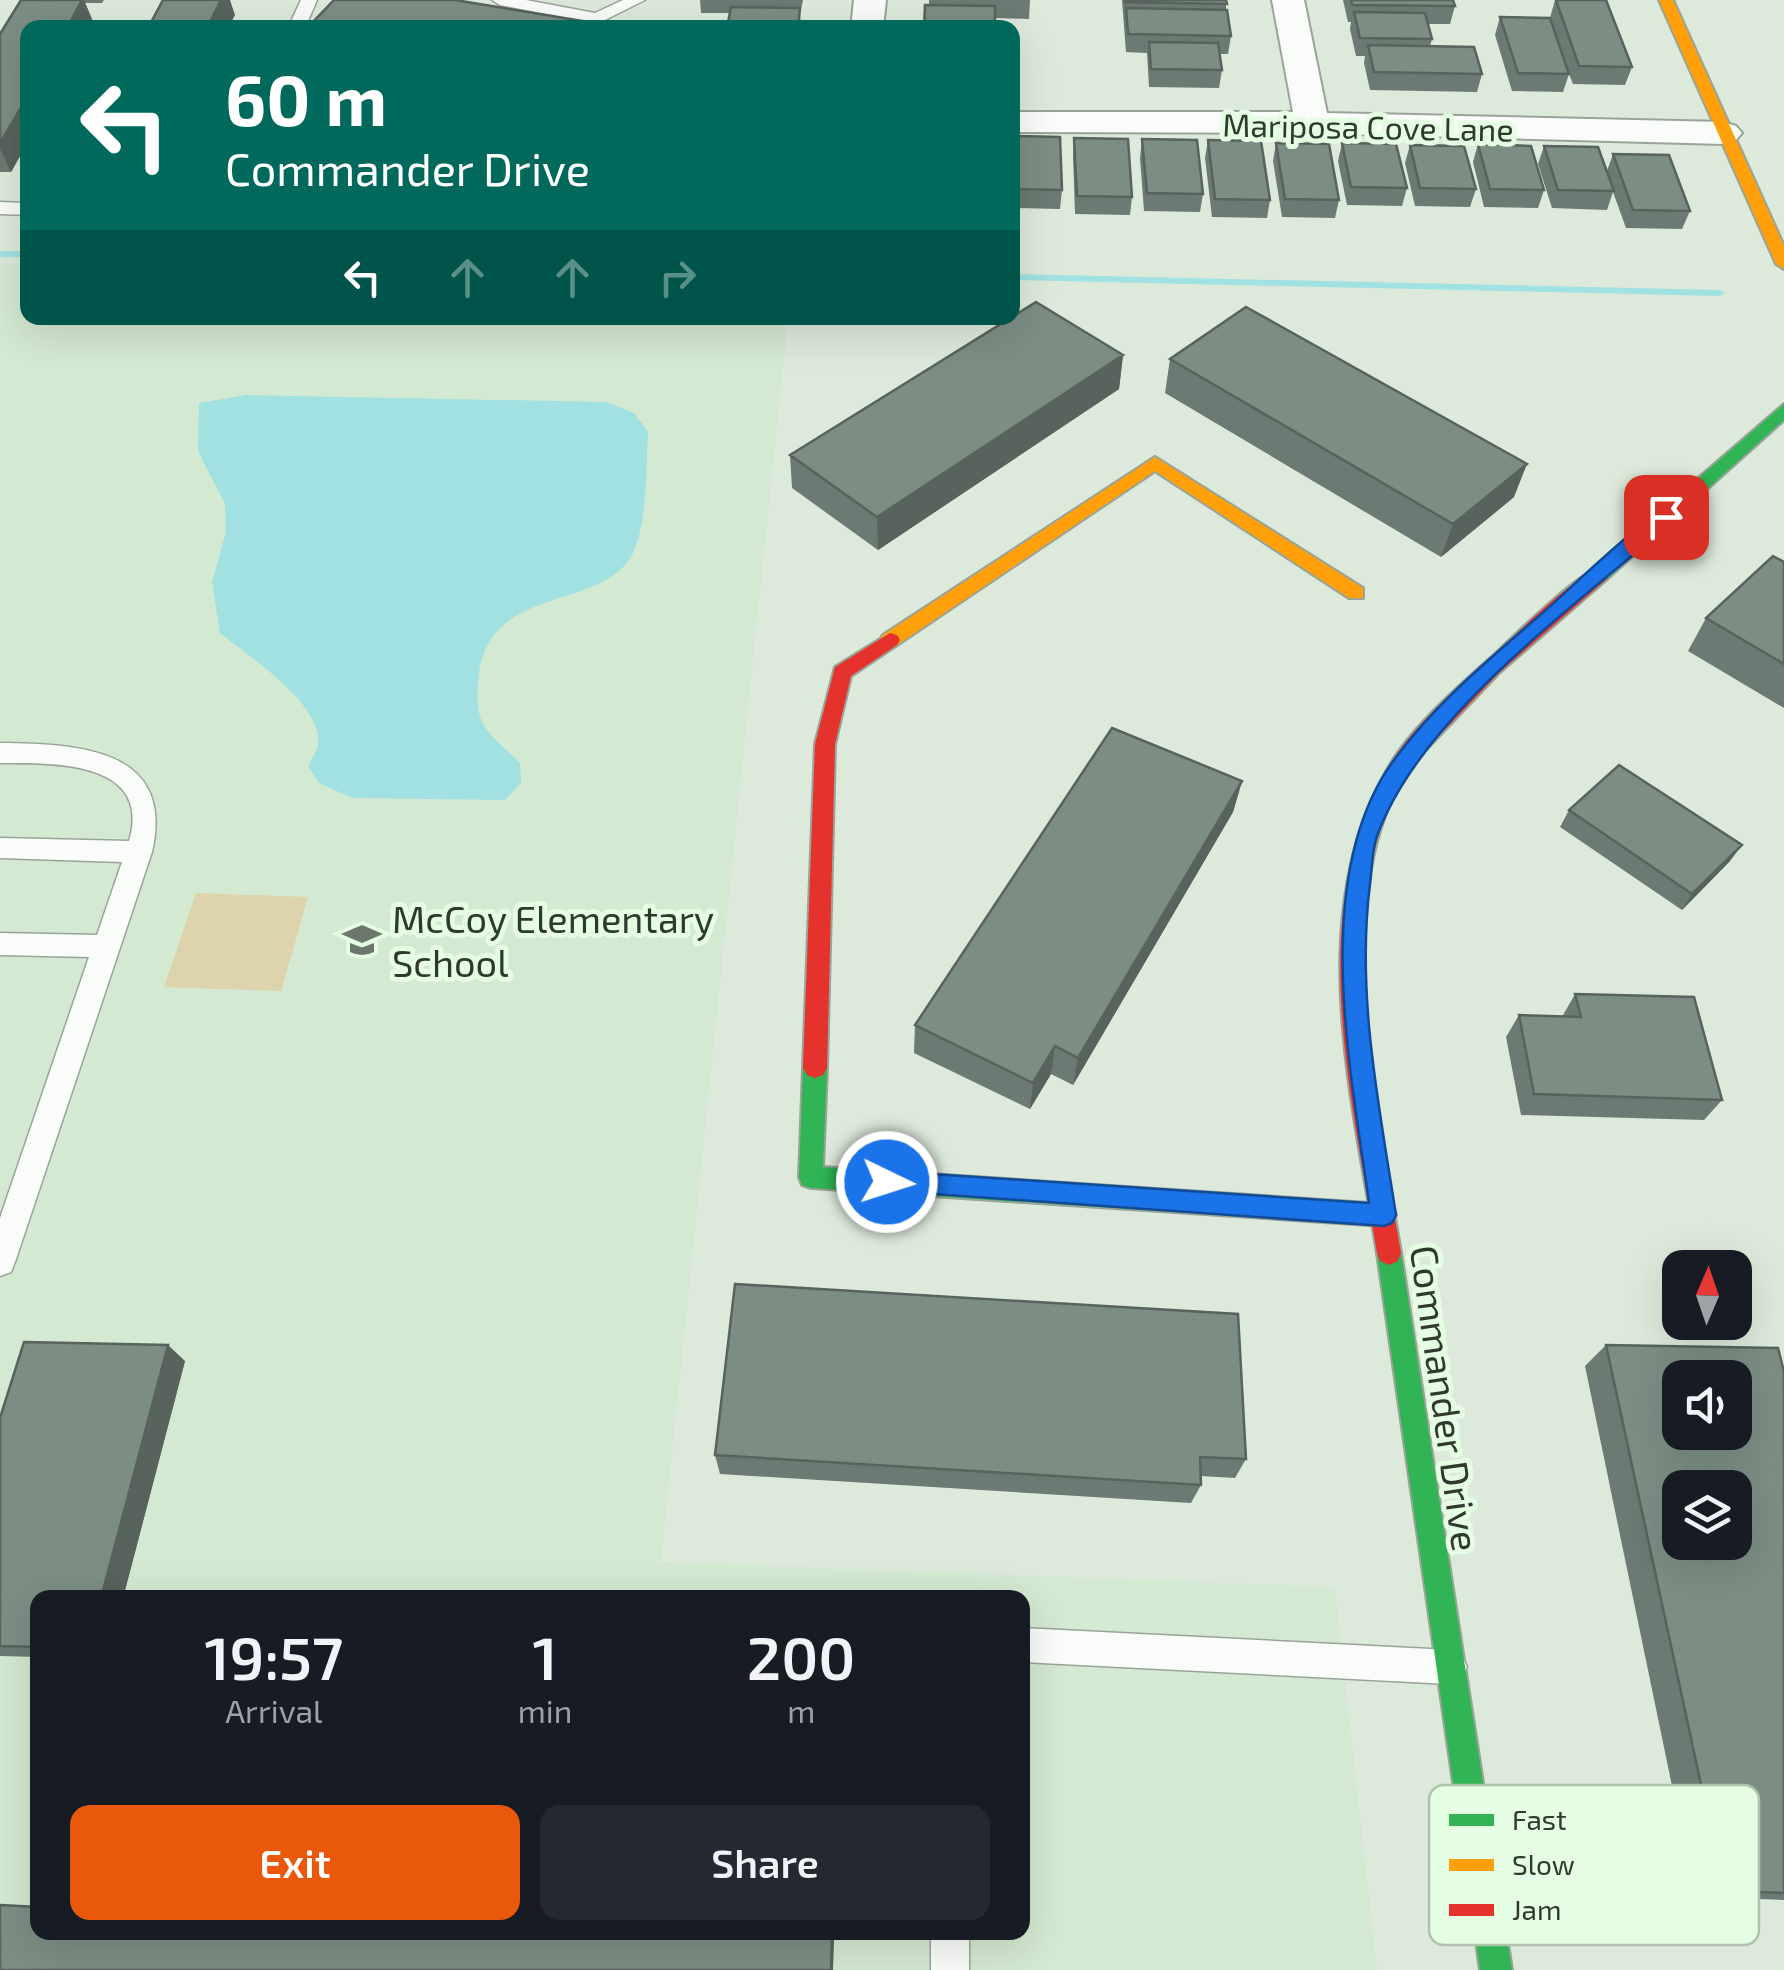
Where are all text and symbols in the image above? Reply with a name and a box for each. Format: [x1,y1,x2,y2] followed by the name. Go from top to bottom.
[225,56,387,140] text: 60 m
[60,60,190,190] icon: left
[1222,104,1514,148] street label: Mariposa Cove Lane
[225,141,590,195] text: Commander Drive
[335,250,390,305] icon: left
[440,250,495,305] icon: ahead
[545,250,600,305] icon: ahead
[650,250,705,305] icon: right
[1624,475,1709,560] pin
[1639,490,1694,545] icon: arrive
[392,895,714,985] place label: McCoy Elementary School
[341,919,383,961] school or university icon: McCoy Elementary School
[835,1130,939,1234] position arrow
[1402,1242,1490,1554] street label: Commander Drive
[1662,1250,1752,1340] north arrow
[1662,1250,1752,1560] map controls
[1662,1360,1752,1450] button: sound
[1662,1470,1752,1560] button: layers
[204,1620,343,1692] text: 19:57
[533,1620,558,1692] text: 1
[747,1620,855,1692] text: 200
[225,1691,323,1729] text: Arrival
[518,1691,572,1729] text: min
[787,1691,815,1729] text: m
[1429,1785,1759,1945] legend
[1512,1802,1567,1836] text: Fast
[70,1805,520,1920] button: Exit
[540,1805,990,1920] button: Share
[1512,1847,1575,1881] text: Slow
[1512,1892,1561,1926] text: Jam

